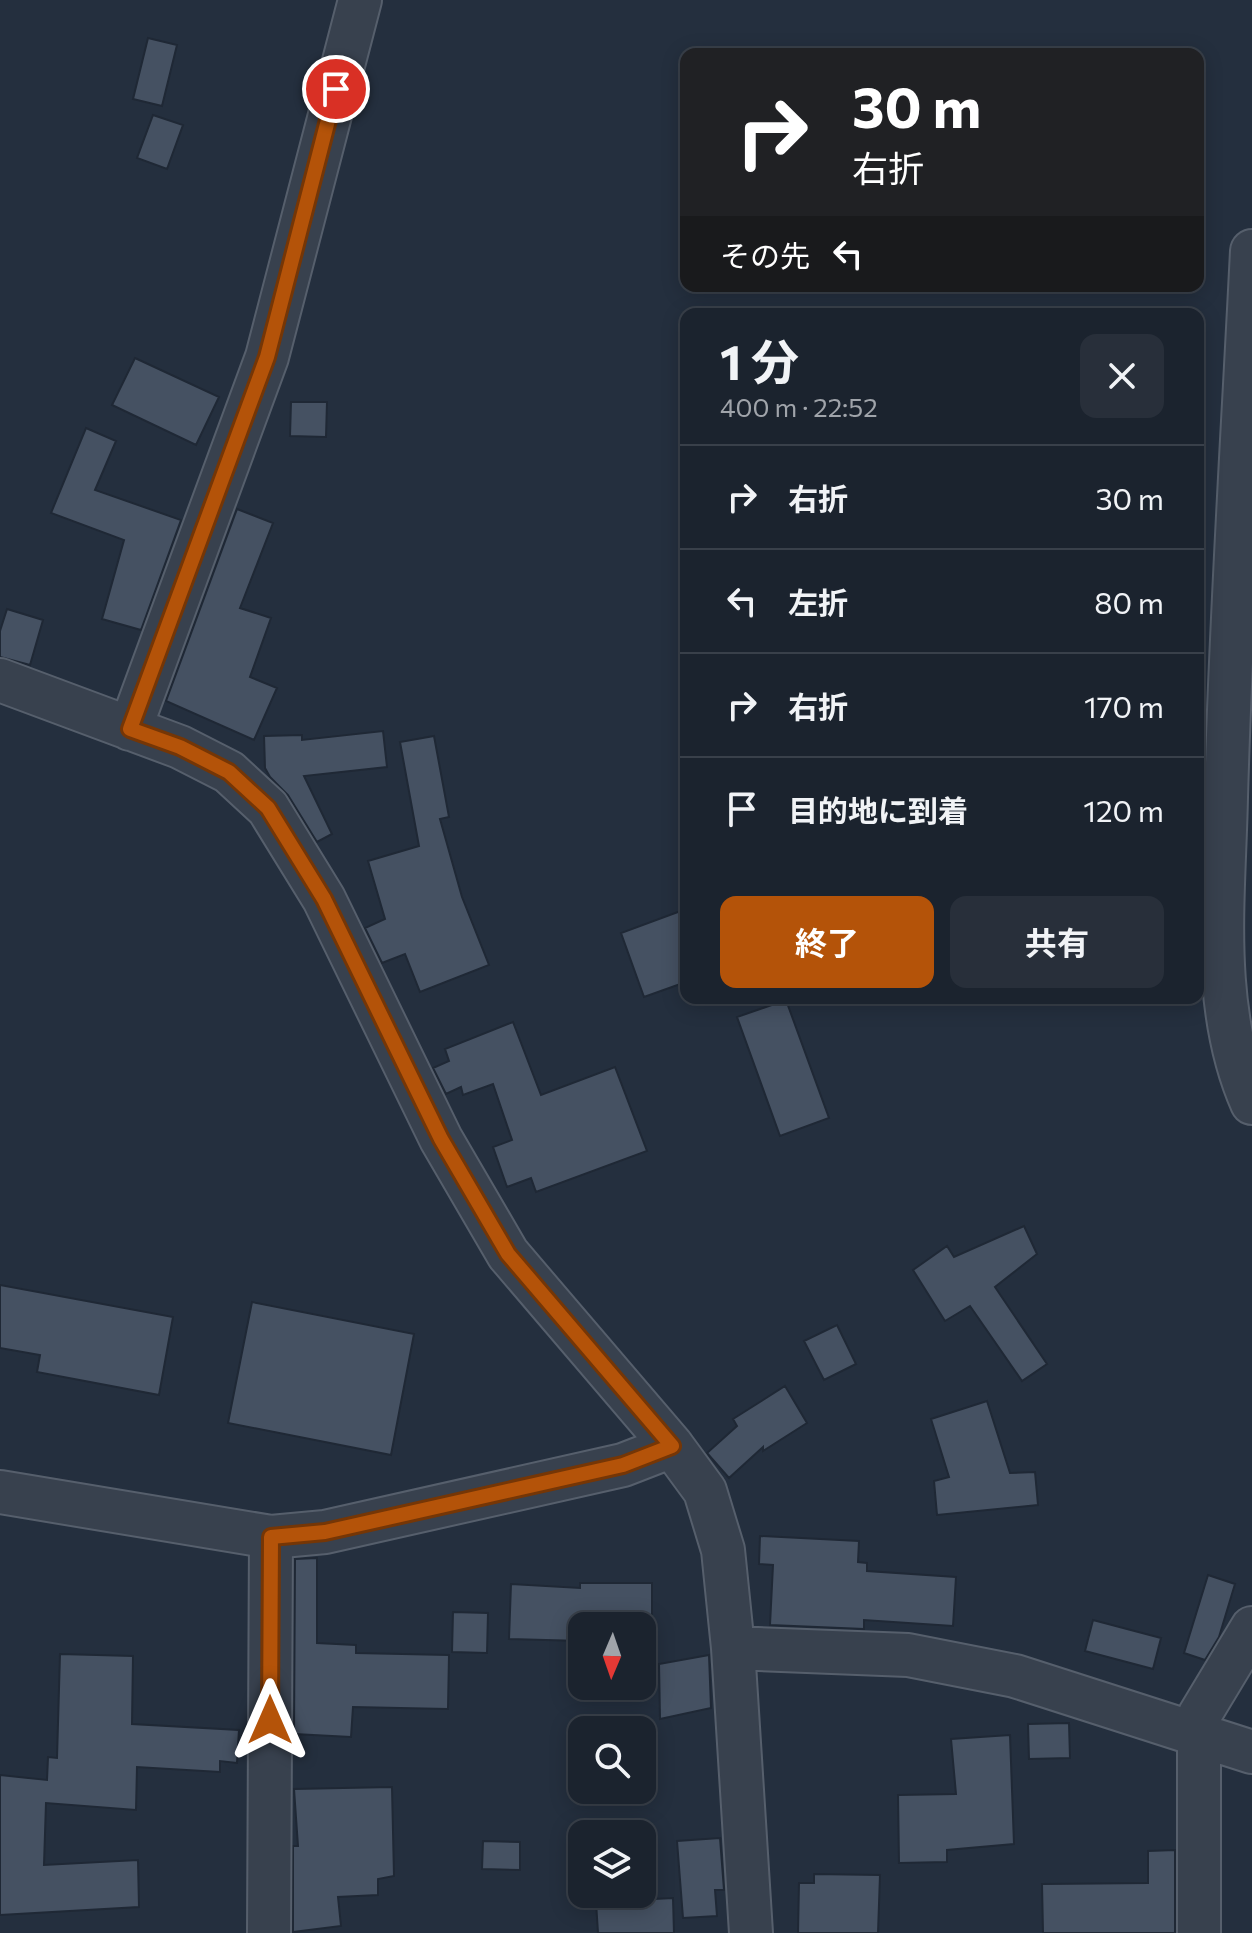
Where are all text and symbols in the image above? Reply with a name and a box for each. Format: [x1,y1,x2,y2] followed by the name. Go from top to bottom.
[302,55,370,123] pin
[314,67,358,111] icon: arrive
[852,71,981,140] text: 30 m
[720,80,824,184] icon: right
[852,145,924,189] text: 右折
[826,232,870,276] icon: left
[720,236,810,273] text: その先
[720,331,799,390] text: 1 分
[1080,334,1164,418] button: close
[720,391,878,422] text: 400 m · 22:52
[720,475,764,519] icon: right
[788,479,848,516] text: 右折
[1095,479,1164,516] text: 30 m
[720,579,764,623] icon: left
[788,583,848,620] text: 左折
[1094,583,1164,620] text: 80 m
[720,683,764,727] icon: right
[788,687,848,724] text: 右折
[1084,687,1164,724] text: 170 m
[720,787,764,831] icon: arrive
[788,791,968,828] text: 目的地に到着
[1083,791,1164,828] text: 120 m
[720,896,934,988] button: 終了
[950,896,1164,988] button: 共有
[568,1612,656,1700] north arrow
[568,1612,656,1908] map controls
[228,1678,312,1762] position arrow
[568,1716,656,1804] button: search
[568,1820,656,1908] button: layers

